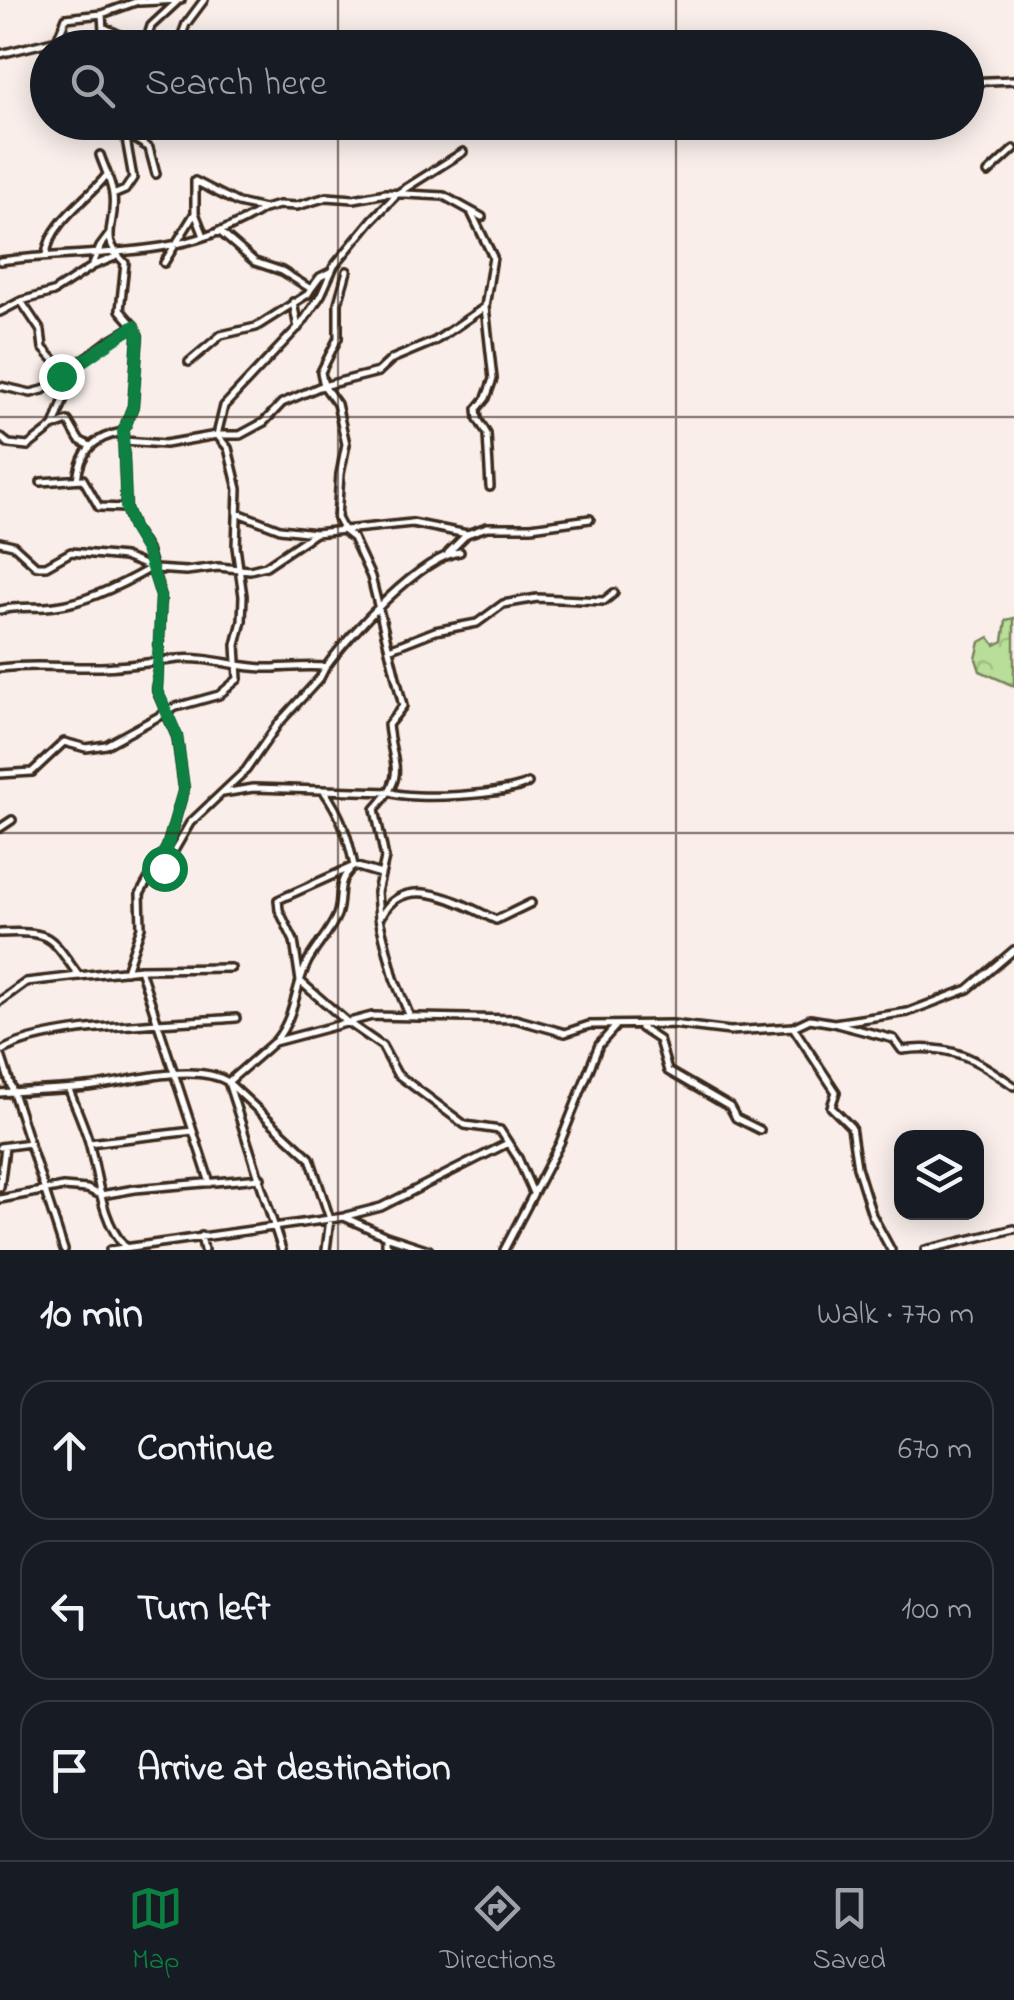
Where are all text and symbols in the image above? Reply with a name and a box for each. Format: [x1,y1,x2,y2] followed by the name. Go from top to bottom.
[30,30,984,140] search box
[145,57,327,113] text: Search here
[65,58,120,113] icon: search
[39,354,85,400] route end
[142,846,188,892] route start
[894,1130,984,1220] map controls
[894,1130,984,1220] button: layers
[40,1285,143,1346] text: 10 min
[817,1292,974,1339] text: Walk · 770 m
[137,1422,273,1478] text: Continue
[42,1423,97,1478] icon: ahead
[898,1427,972,1474] text: 670 m
[137,1582,270,1638] text: Turn left
[42,1583,97,1638] icon: left
[901,1587,972,1634] text: 100 m
[137,1742,451,1798] text: Arrive at destination
[42,1743,97,1798] icon: arrive
[128,1881,183,1982] tab: Map
[440,1881,556,1982] tab: Directions
[813,1881,886,1982] tab: Saved

